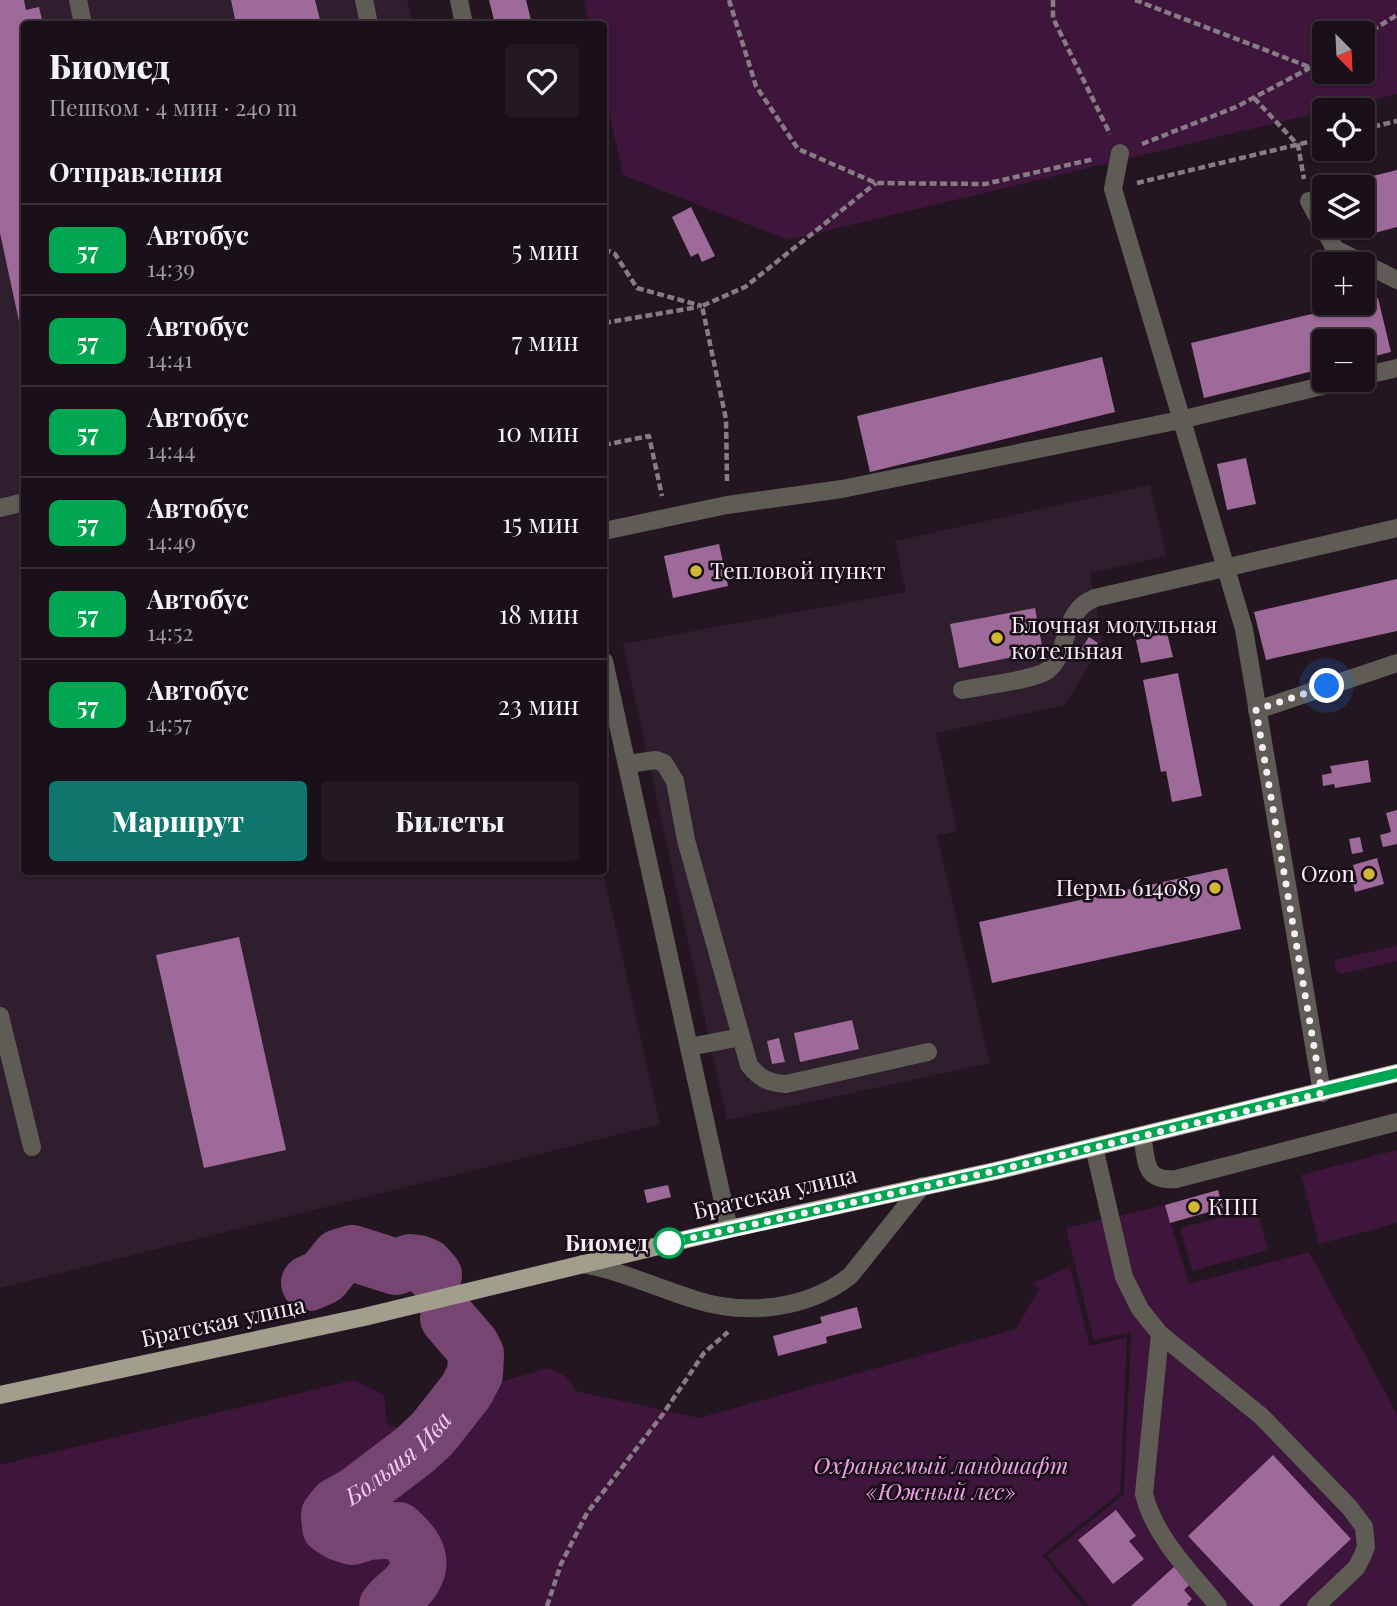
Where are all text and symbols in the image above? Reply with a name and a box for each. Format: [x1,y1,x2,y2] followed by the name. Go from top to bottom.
[1312,21,1376,84] north arrow
[1312,21,1375,392] map controls
[49,43,170,87] text: Биомед
[505,44,579,118] button: heart
[49,91,298,122] text: Пешком · 4 мин · 240 m
[1312,98,1375,161] button: locate
[49,154,223,189] text: Отправления
[1312,175,1375,238] button: layers
[147,217,249,252] text: Автобус
[511,232,579,267] text: 5 мин
[77,234,98,266] text: 57
[147,252,195,283] text: 14:39
[1312,252,1375,315] button: +
[147,308,249,343] text: Автобус
[512,323,579,358] text: 7 мин
[77,325,98,357] text: 57
[1312,329,1375,392] button: −
[147,343,193,374] text: 14:41
[147,399,249,434] text: Автобус
[497,414,579,449] text: 10 мин
[77,416,98,448] text: 57
[147,434,196,465] text: 14:44
[147,490,249,525] text: Автобус
[502,505,579,540] text: 15 мин
[77,507,98,539] text: 57
[147,525,196,556] text: 14:49
[710,554,885,585] place label: Тепловой пункт
[688,563,704,579] marker: Тепловой пункт
[147,581,249,616] text: Автобус
[499,596,579,631] text: 18 мин
[77,598,98,630] text: 57
[1011,608,1217,665] place label: Блочная модульная котельная
[147,616,194,647] text: 14:52
[989,630,1005,646] marker: Блочная модульная котельная
[1309,668,1344,703] your location
[147,672,249,707] text: Автобус
[498,687,579,722] text: 23 мин
[77,689,98,721] text: 57
[147,707,192,738] text: 14:57
[49,781,307,861] button: Маршрут
[321,781,579,861] button: Билеты
[1301,857,1355,888] place label: Ozon
[1361,866,1377,882] marker: Ozon
[1056,871,1201,902] place label: Пермь 614089
[1207,880,1223,896] marker: Пермь 614089
[690,1158,860,1225] street label: Братская улица
[1208,1190,1258,1221] place label: КПП
[1186,1199,1202,1215] marker: КПП
[565,1226,648,1257] place label: Биомед
[654,1228,684,1258] marker: Биомед
[138,1288,308,1353] street label: Братская улица
[338,1404,458,1512] water label: Большя Ива
[814,1449,1068,1506] park label: Охраняемый ландшафт «Южный лес»

